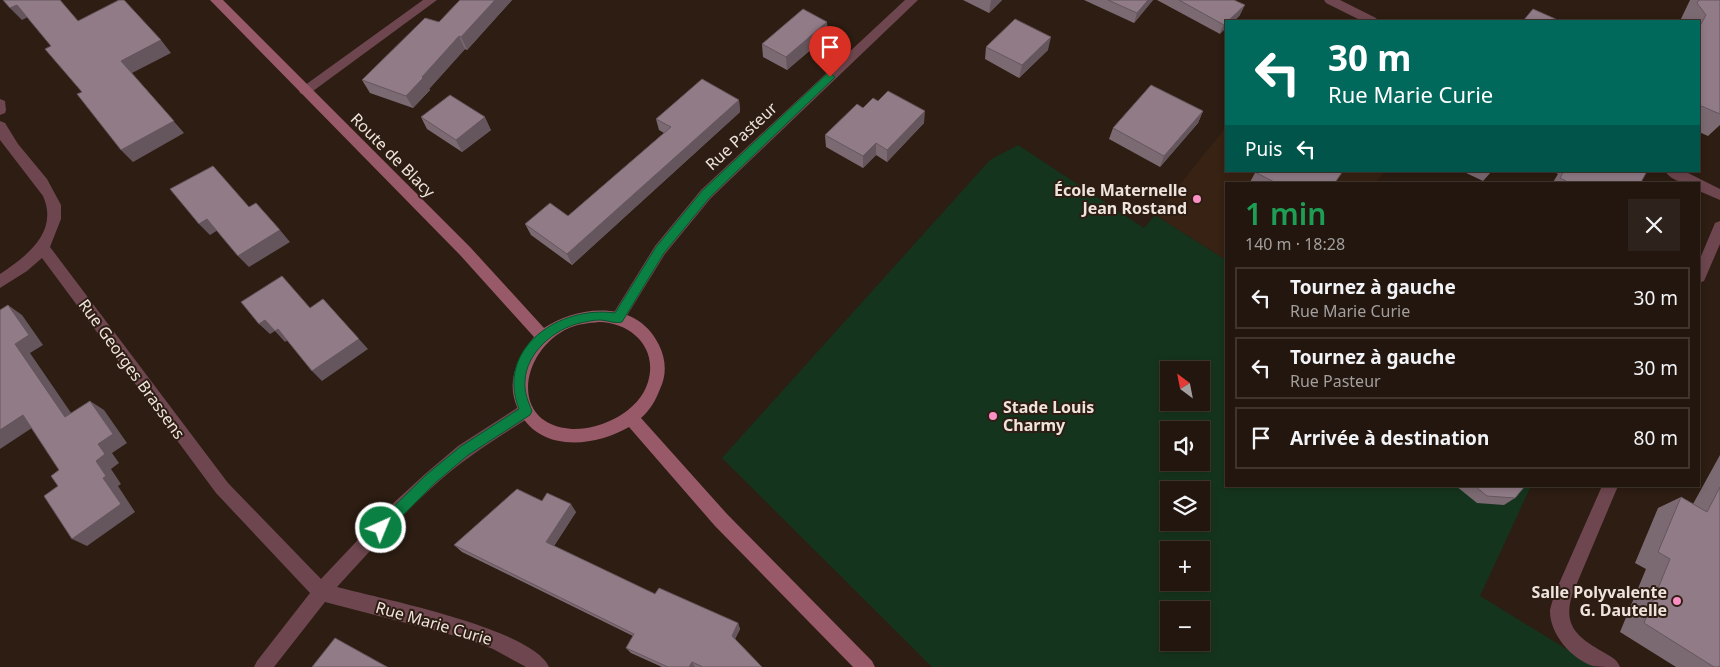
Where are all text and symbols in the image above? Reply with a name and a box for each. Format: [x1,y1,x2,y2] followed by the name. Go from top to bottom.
[809,26,851,77] pin
[816,33,844,61] icon: arrive
[1328,34,1411,81] text: 30 m
[1245,40,1310,105] icon: left
[1328,79,1493,109] text: Rue Marie Curie
[700,97,782,175] street label: Rue Pasteur
[346,108,441,203] street label: Route de Blacy
[1292,135,1320,163] icon: left
[1245,136,1282,162] text: Puis
[1054,179,1187,219] place label: École Maternelle Jean Rostand
[1191,193,1203,205] marker: École Maternelle Jean Rostand
[1245,193,1326,234] text: 1 min
[1628,199,1680,251] button: close
[1245,233,1345,255] text: 140 m · 18:28
[1290,274,1456,300] text: Tournez à gauche
[1247,284,1275,312] icon: left
[1634,285,1678,311] text: 30 m
[74,295,190,443] street label: Rue Georges Brassens
[1290,300,1410,322] text: Rue Marie Curie
[1290,344,1456,370] text: Tournez à gauche
[1247,354,1275,382] icon: left
[1634,355,1678,381] text: 30 m
[1160,361,1210,411] north arrow
[1160,361,1210,651] map controls
[1290,370,1381,392] text: Rue Pasteur
[1003,396,1094,436] place label: Stade Louis Charmy
[987,410,999,422] marker: Stade Louis Charmy
[1160,421,1210,471] button: sound
[1247,424,1275,452] icon: arrive
[1290,425,1489,451] text: Arrivée à destination
[1634,425,1678,451] text: 80 m
[1160,481,1210,531] button: layers
[354,501,406,553] position arrow
[1160,541,1210,591] button: +
[1532,581,1667,621] place label: Salle Polyvalente G. Dautelle
[1671,595,1683,607] marker: Salle Polyvalente G. Dautelle
[373,596,495,650] street label: Rue Marie Curie
[1160,601,1210,651] button: −

